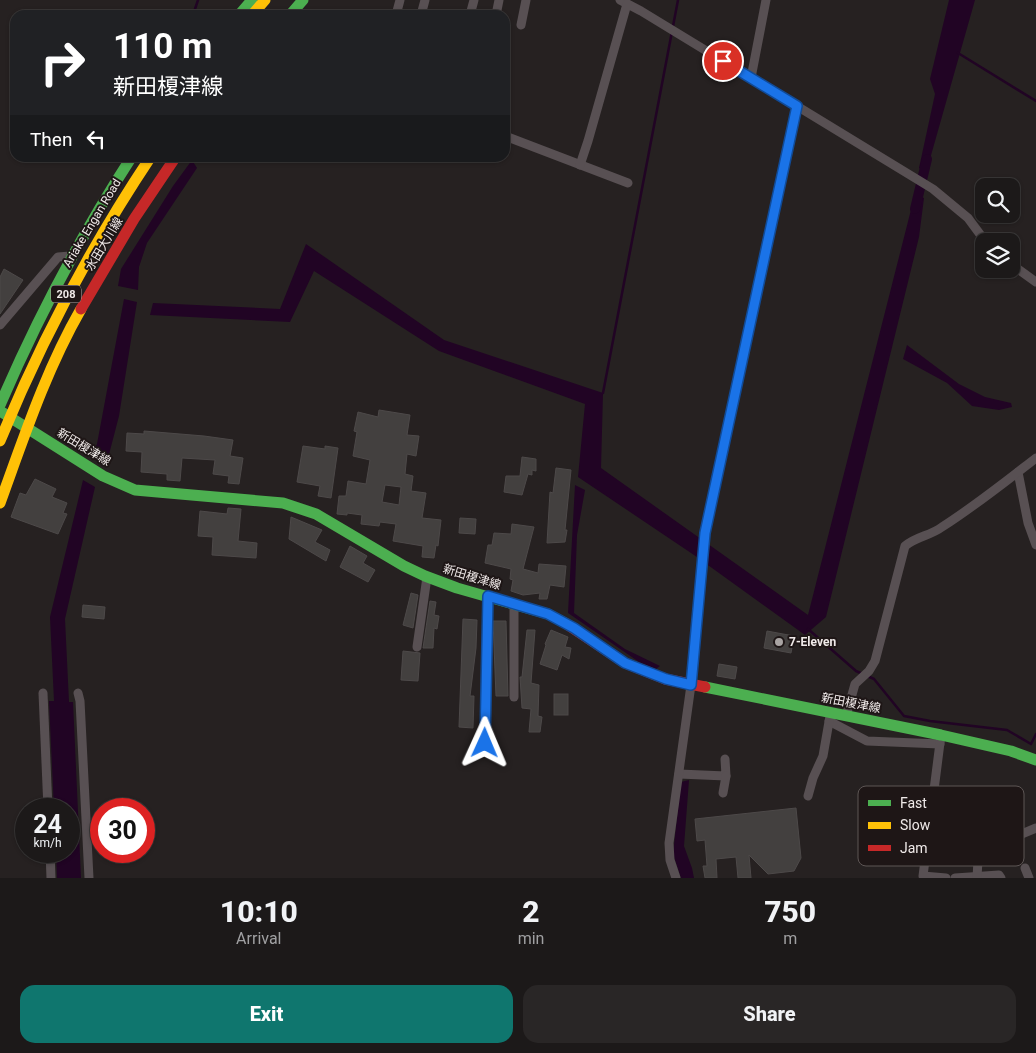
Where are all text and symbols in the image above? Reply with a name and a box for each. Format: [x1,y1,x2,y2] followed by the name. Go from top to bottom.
[113,26,212,67] text: 110 m
[30,30,95,95] icon: right
[702,40,744,82] pin
[709,47,737,75] icon: arrive
[113,74,223,99] text: 新田榎津線
[82,125,110,153] icon: left
[30,128,72,151] text: Then
[60,176,124,270] street label: Ariake Engan Road
[975,178,1020,278] map controls
[975,178,1020,223] button: search
[83,215,125,273] street label: 水田大川線
[975,233,1020,278] button: layers
[51,286,81,302] road number: 208
[55,426,113,468] street label: 新田榎津線
[441,562,503,592] street label: 新田榎津線
[789,635,836,649] place label: 7-Eleven
[773,636,785,648] marker: 7-Eleven
[820,690,882,716] street label: 新田榎津線
[458,716,510,768] position arrow
[858,786,1024,866] legend
[900,795,927,811] text: Fast
[90,798,155,863] speed limit sign: 30
[33,810,62,839] text: 24
[900,817,931,833] text: Slow
[33,836,62,850] text: km/h
[900,840,928,856] text: Jam
[220,894,298,929] text: 10:10
[522,894,540,929] text: 2
[764,894,816,929] text: 750
[236,929,282,948] text: Arrival
[518,929,544,948] text: min
[783,929,797,948] text: m
[20,985,513,1043] button: Exit
[523,985,1016,1043] button: Share

